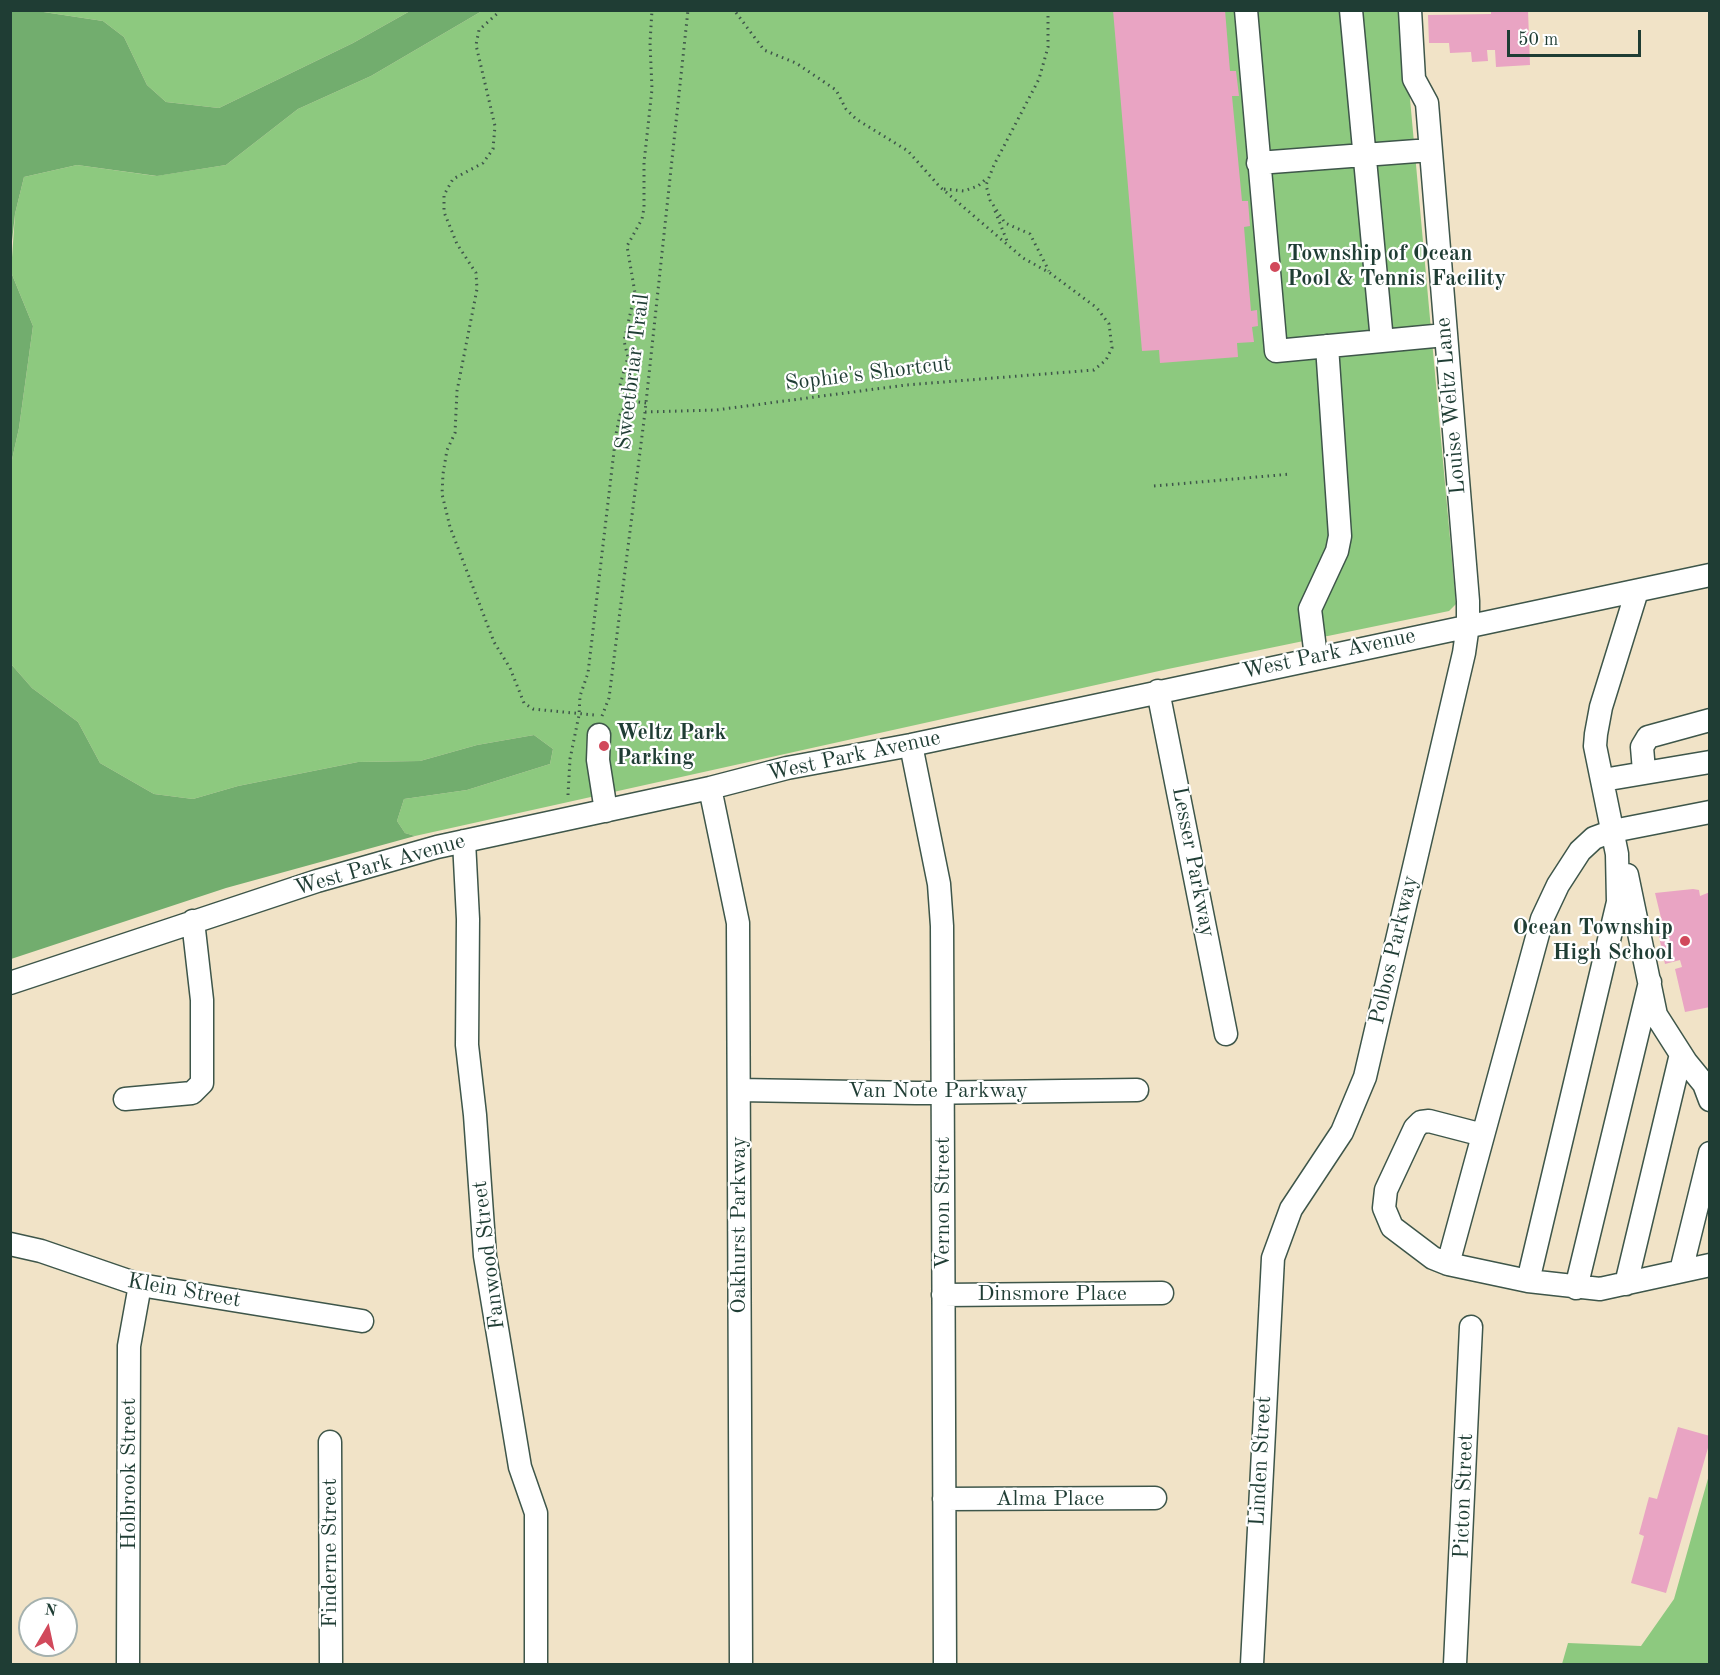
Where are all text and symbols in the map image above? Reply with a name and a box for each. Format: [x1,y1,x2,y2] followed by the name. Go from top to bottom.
[1510,18,1644,56] scale bar
[1518,31,1558,49] text: 50 m
[1287,241,1506,292] place label: Township of Ocean Pool & Tennis Facility
[1268,260,1282,274] marker: Township of Ocean Pool & Tennis Facility
[610,292,656,452] street label: Sweetbriar Trail
[1430,316,1472,496] street label: Louise Weltz Lane
[783,351,953,397] street label: Sophie's Shortcut
[1240,623,1418,685] street label: West Park Avenue
[616,720,727,772] place label: Weltz Park Parking
[765,725,943,787] street label: West Park Avenue
[597,739,611,753] marker: Weltz Park Parking
[1165,784,1221,940] street label: Lesser Parkway
[292,828,468,902] street label: West Park Avenue
[1364,873,1424,1027] street label: Polbos Parkway
[1512,915,1673,966] place label: Ocean Township High School
[1678,934,1692,948] marker: Ocean Township High School
[848,1078,1028,1104] street label: Van Note Parkway
[726,1136,752,1314] street label: Oakhurst Parkway
[930,1136,956,1270] street label: Vernon Street
[467,1179,511,1331] street label: Fanwood Street
[125,1268,243,1314] street label: Klein Street
[977,1281,1127,1307] street label: Dinsmore Place
[1244,1395,1278,1527] street label: Linden Street
[116,1398,142,1550] street label: Holbrook Street
[1449,1433,1479,1559] street label: Picton Street
[317,1478,343,1628] street label: Finderne Street
[996,1486,1104,1512] street label: Alma Place
[18,1597,78,1657] north arrow
[43,1602,58,1620] text: N

